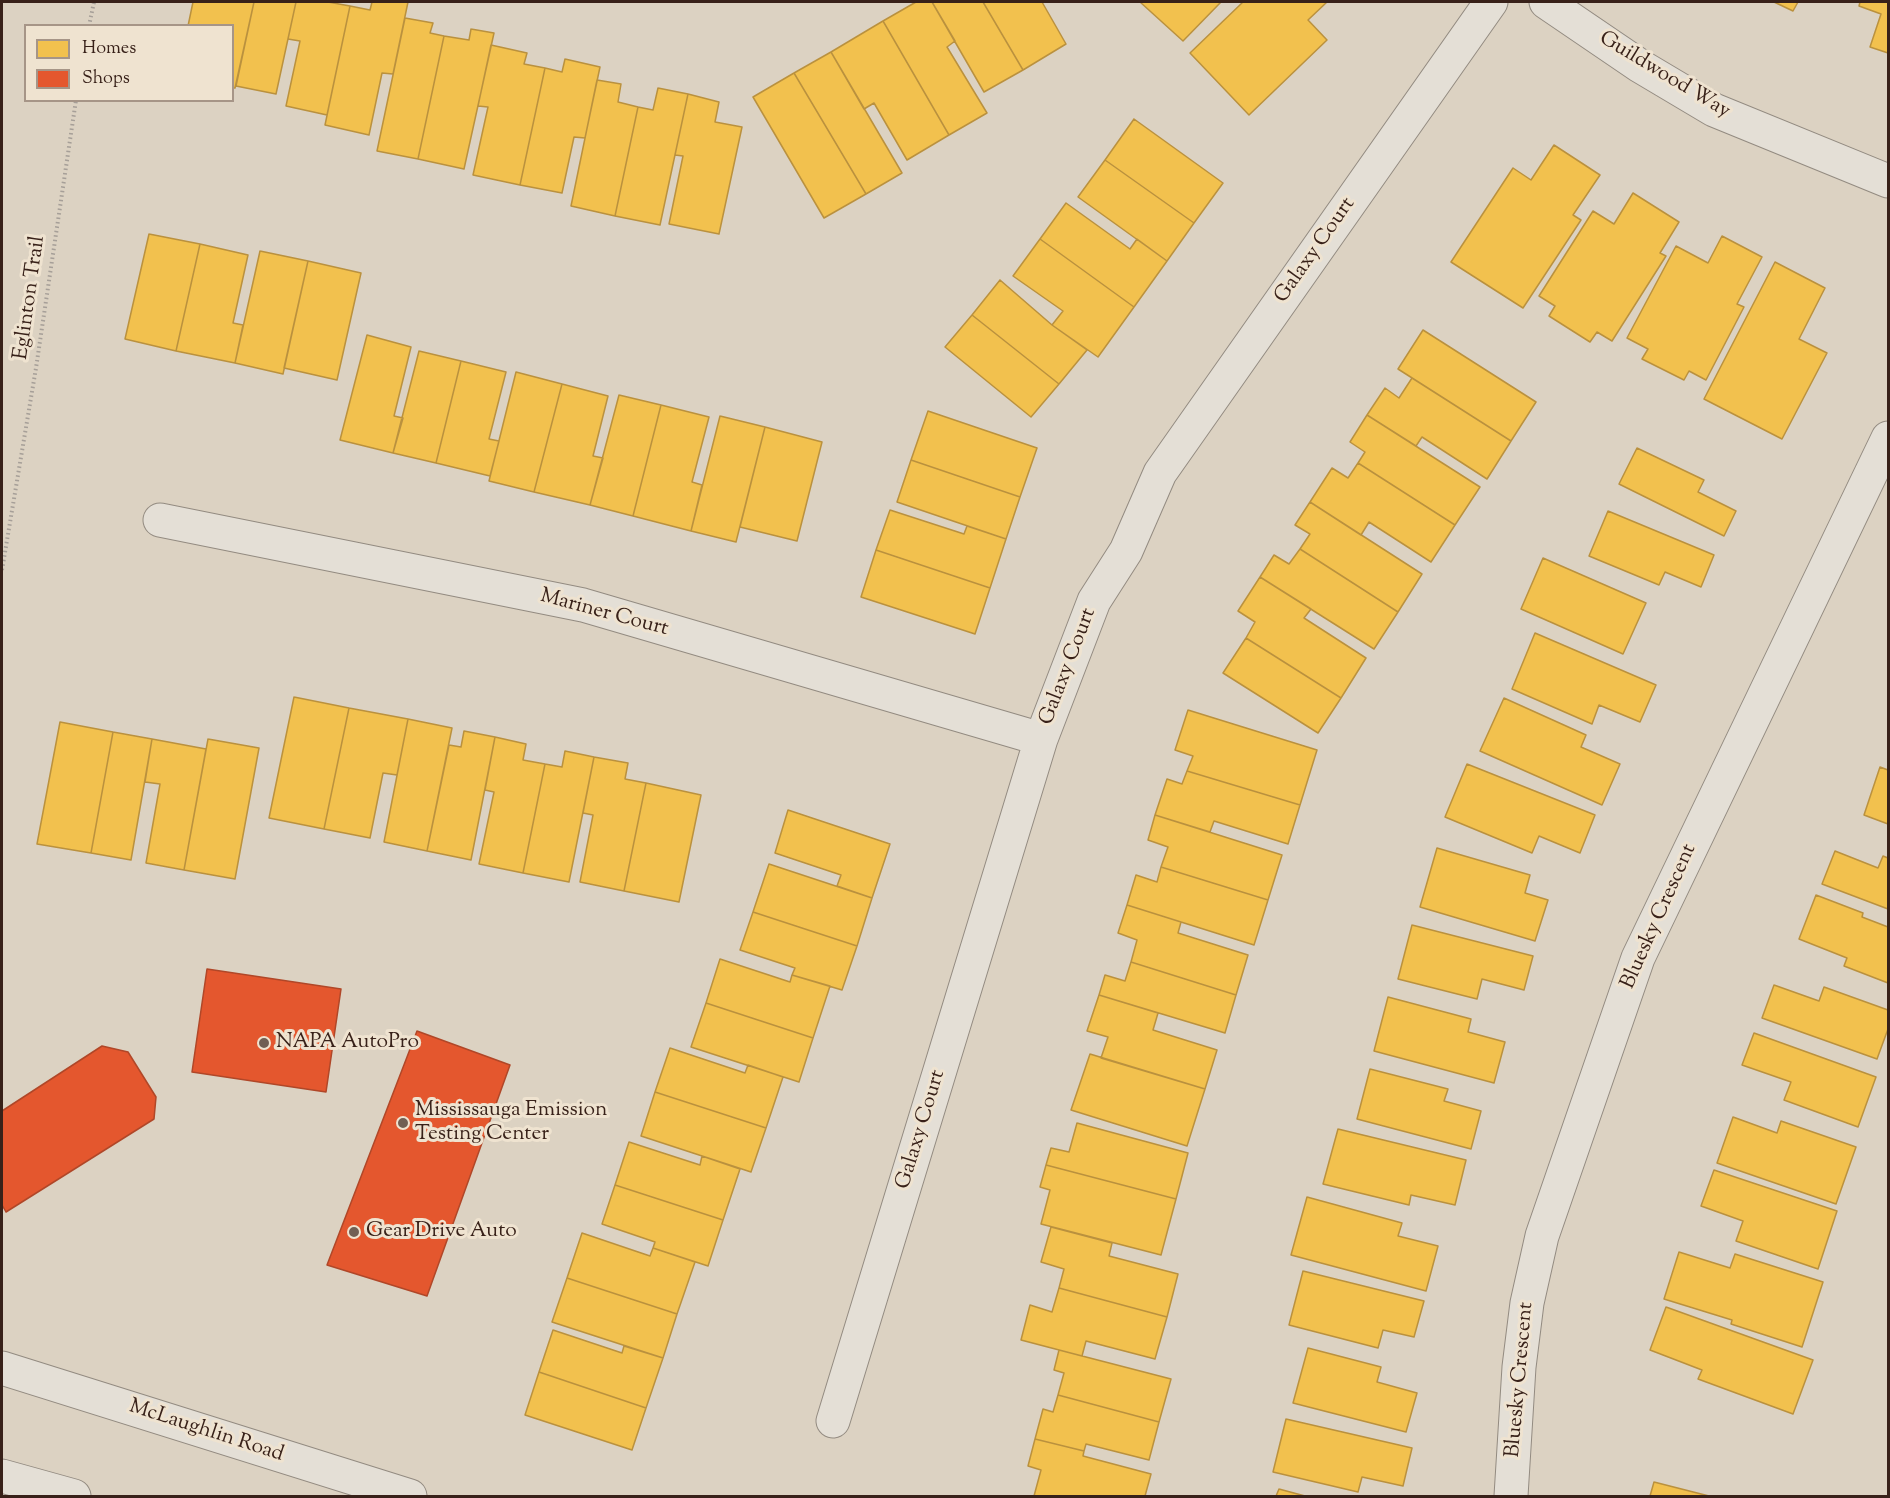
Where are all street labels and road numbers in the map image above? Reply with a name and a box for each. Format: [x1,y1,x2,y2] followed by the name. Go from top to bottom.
[1594,27,1734,125] street label: Guildwood Way
[1270,193,1362,309] street label: Galaxy Court
[10,234,52,362] street label: Eglinton Trail
[537,585,671,643] street label: Mariner Court
[1035,605,1103,729] street label: Galaxy Court
[1617,841,1703,993] street label: Bluesky Crescent
[892,1067,952,1193] street label: Galaxy Court
[1502,1301,1540,1459] street label: Bluesky Crescent
[125,1395,287,1469] street label: McLaughlin Road

